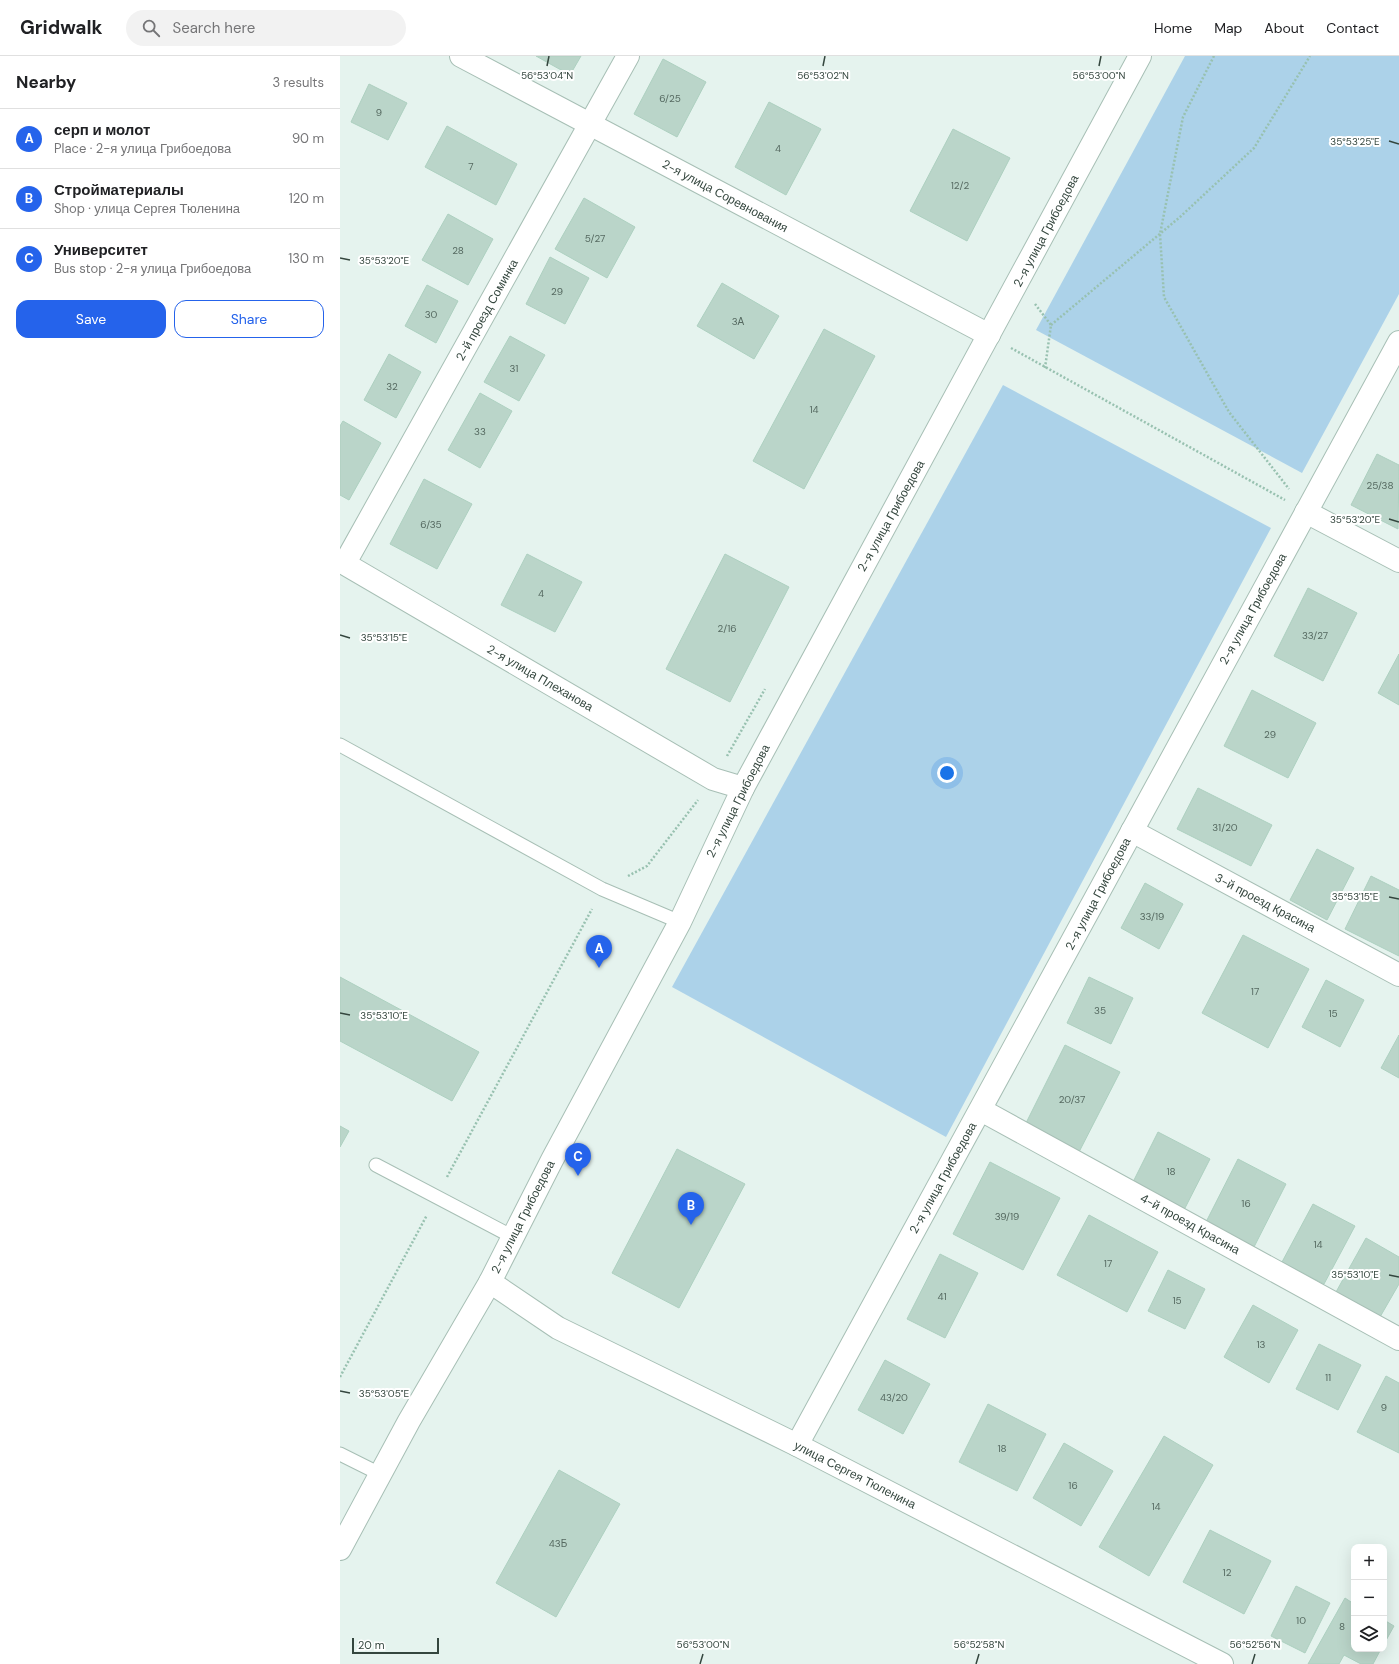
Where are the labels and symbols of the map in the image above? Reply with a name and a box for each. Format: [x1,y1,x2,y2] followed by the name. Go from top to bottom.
[521,69,573,82] text: 56°53'04"N
[797,69,849,82] text: 56°53'02"N
[1073,69,1126,82] text: 56°53'00"N
[659,92,681,105] house number: 6/25
[376,106,382,119] house number: 9
[1330,135,1380,148] text: 35°53'25"E
[775,142,781,155] house number: 4
[659,156,791,236] street label: 2-я улица Соревнования
[468,160,474,173] house number: 7
[1010,172,1083,290] street label: 2-я улица Грибоедова
[951,179,970,192] house number: 12/2
[585,232,605,245] house number: 5/27
[452,244,464,257] house number: 28
[359,254,409,267] text: 35°53'20"E
[452,256,522,364] street label: 2-й проезд Соминка
[551,285,563,298] house number: 29
[425,308,438,321] house number: 30
[732,315,745,328] house number: 3А
[510,362,518,375] house number: 31
[386,380,398,393] house number: 32
[809,403,819,416] house number: 14
[474,425,486,438] house number: 33
[854,457,928,575] street label: 2-я улица Грибоедова
[1366,479,1394,492] house number: 25/38
[1330,513,1380,526] text: 35°53'20"E
[420,518,442,531] house number: 6/35
[1216,550,1290,668] street label: 2-я улица Грибоедова
[538,587,544,600] house number: 4
[717,622,737,635] house number: 2/16
[1302,629,1328,642] house number: 33/27
[361,631,408,644] text: 35°53'15"E
[484,641,596,715] street label: 2-я улица Плеханова
[1264,728,1276,741] house number: 29
[702,741,774,860] street label: 2-я улица Грибоедова
[937,763,957,783] your location
[1212,821,1238,834] house number: 31/20
[1062,835,1135,953] street label: 2-я улица Грибоедова
[1212,870,1318,936] street label: 3-й проезд Красина
[1332,890,1379,903] text: 35°53'15"E
[1140,910,1164,923] house number: 33/19
[586,935,612,968] pin: A
[1251,985,1259,998] house number: 17
[1094,1004,1106,1017] house number: 35
[1328,1007,1338,1020] house number: 15
[360,1009,408,1022] text: 35°53'10"E
[1059,1093,1085,1106] house number: 20/37
[906,1119,980,1237] street label: 2-я улица Грибоедова
[565,1143,591,1176] pin: C
[487,1157,559,1276] street label: 2-я улица Грибоедова
[1166,1165,1176,1178] house number: 18
[1137,1190,1243,1258] street label: 4-й проезд Красина
[678,1192,704,1225] pin: B
[1241,1197,1251,1210] house number: 16
[995,1210,1019,1223] house number: 39/19
[1313,1238,1323,1251] house number: 14
[1104,1257,1112,1270] house number: 17
[1331,1268,1379,1281] text: 35°53'10"E
[937,1290,947,1303] house number: 41
[1172,1294,1182,1307] house number: 15
[1256,1338,1266,1351] house number: 13
[1325,1371,1331,1384] house number: 11
[359,1387,410,1400] text: 35°53'05"E
[880,1391,908,1404] house number: 43/20
[1381,1401,1387,1414] house number: 9
[791,1437,919,1513] street label: улица Сергея Тюленина
[997,1442,1007,1455] house number: 18
[1068,1479,1078,1492] house number: 16
[1151,1500,1161,1513] house number: 14
[549,1537,568,1550] house number: 43Б
[1223,1566,1232,1579] house number: 12
[1296,1614,1306,1627] house number: 10
[1339,1620,1345,1633] house number: 8
[352,1636,439,1655] scale bar
[677,1638,730,1651] text: 56°53'00"N
[954,1638,1004,1651] text: 56°52'58"N
[1230,1638,1281,1651] text: 56°52'56"N

